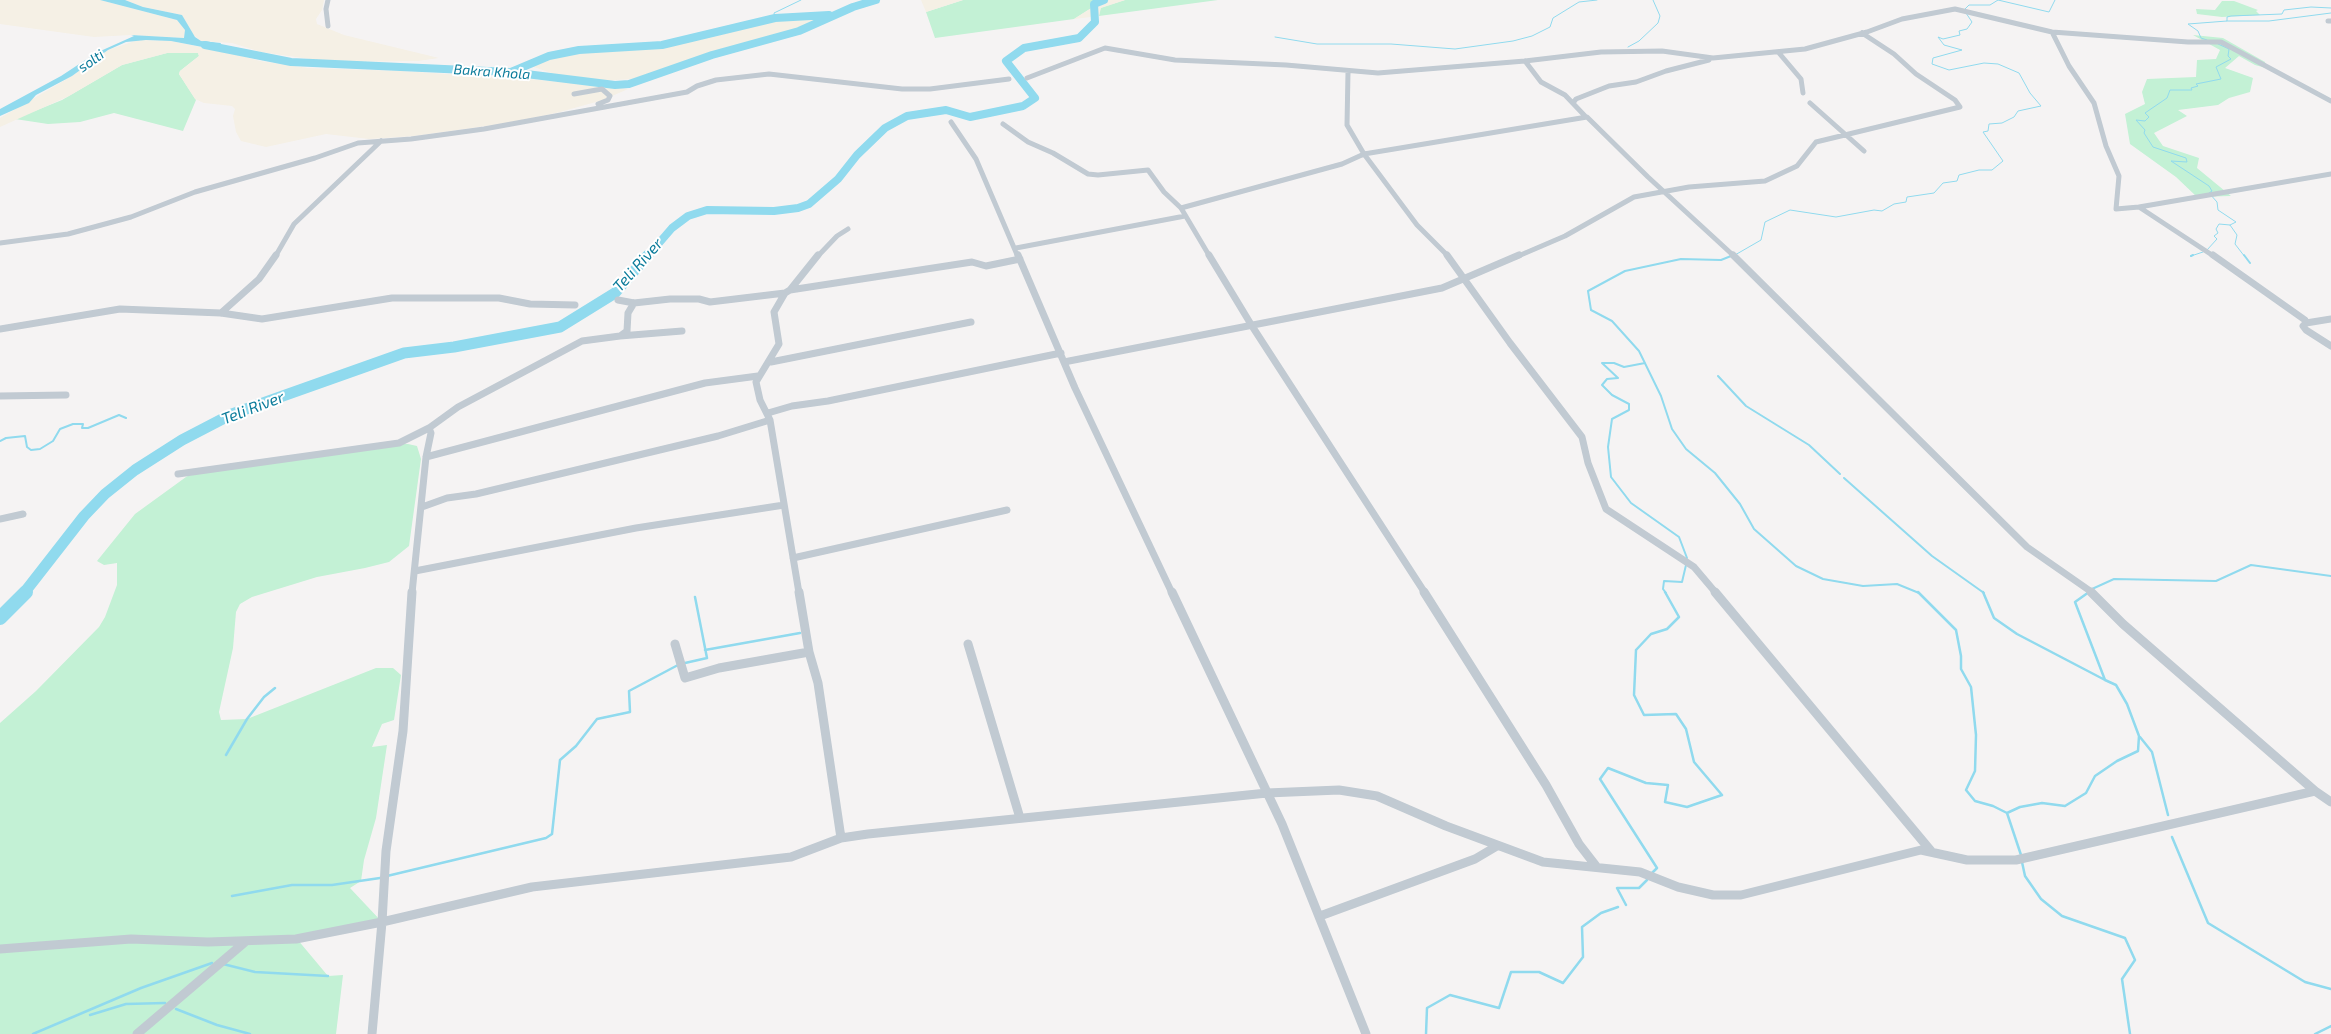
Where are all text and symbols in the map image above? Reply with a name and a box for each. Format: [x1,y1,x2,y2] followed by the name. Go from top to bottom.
[75,46,107,76] water label: solti
[453,61,531,83] water label: Bakra Khola
[609,234,667,296] water label: Teli River
[219,387,287,429] water label: Teli River

